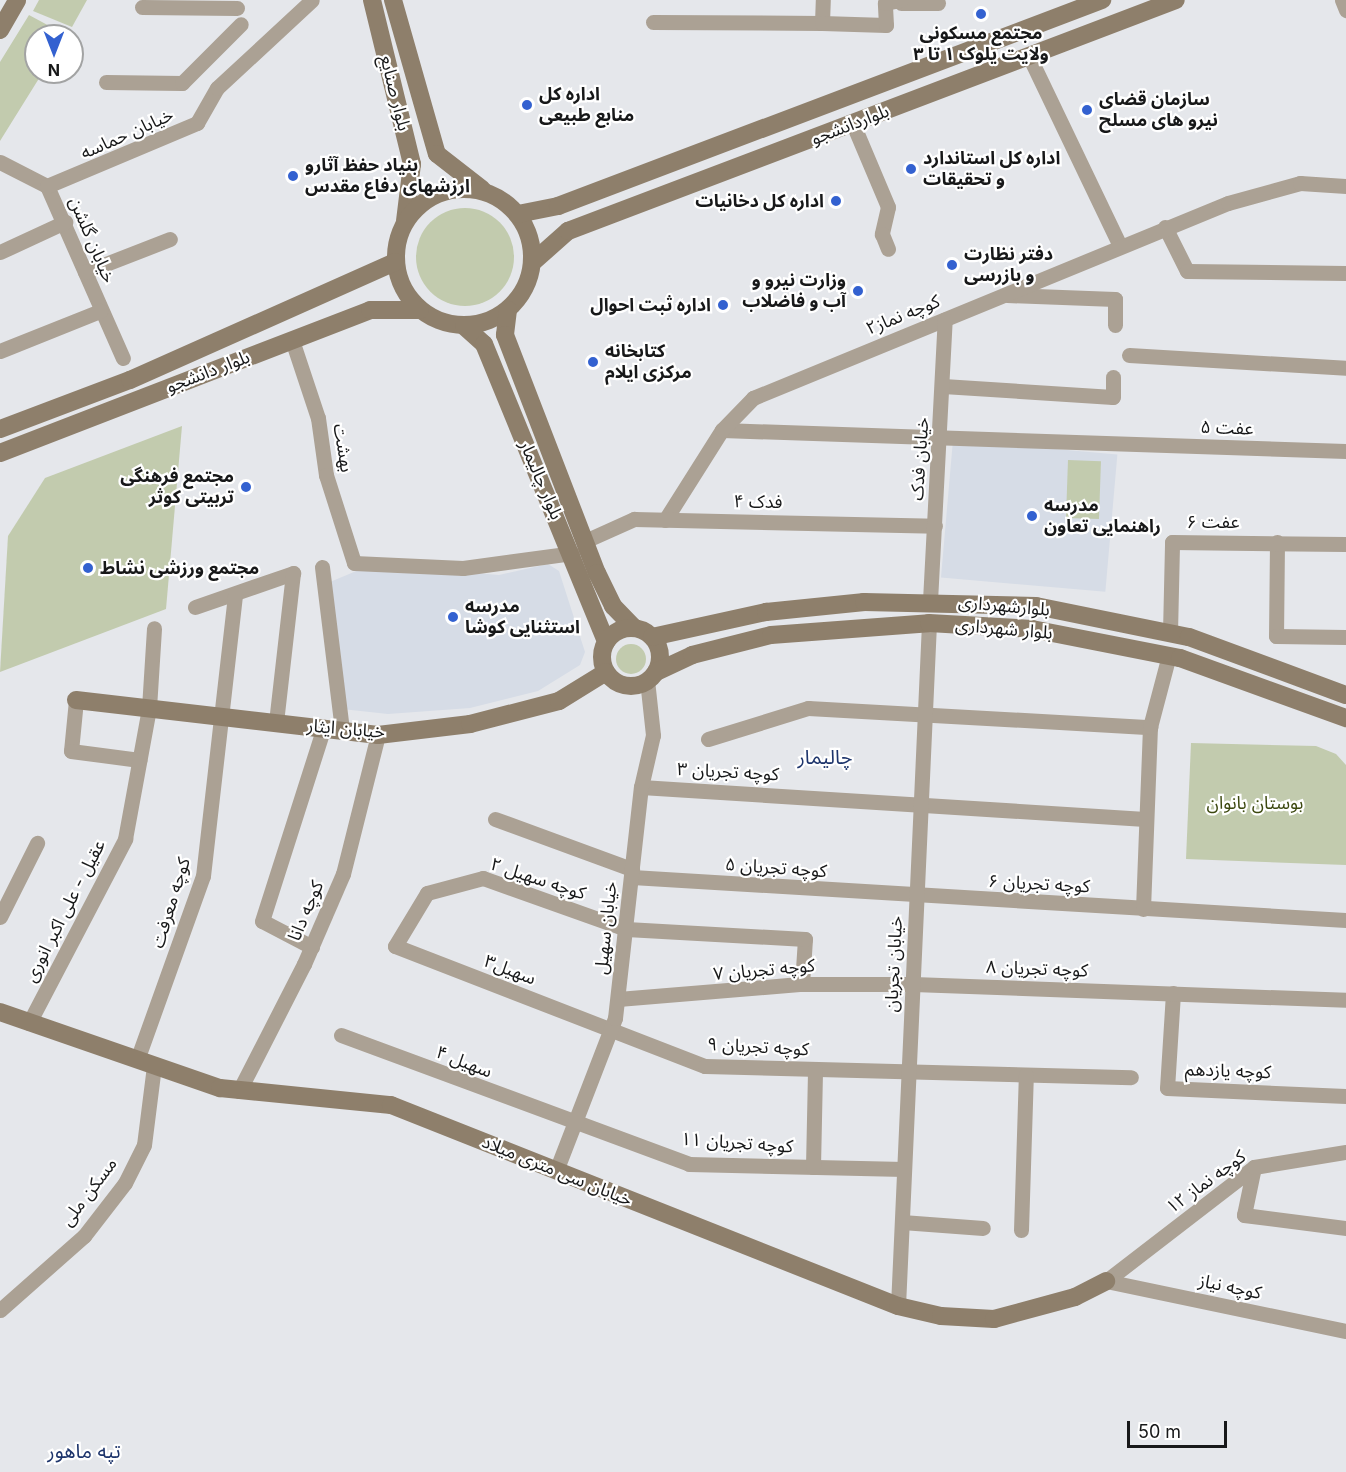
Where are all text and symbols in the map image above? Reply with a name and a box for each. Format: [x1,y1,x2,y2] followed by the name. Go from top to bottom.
[974,7,988,21] marker: مجتمع مسکونی ولایت یلوک ۱ تا ۳
[913,23,1049,66] place label: مجتمع مسکونی ولایت یلوک ۱ تا ۳
[24,24,84,84] north arrow
[375,53,415,133] street label: بلوار صنایع
[48,60,60,80] text: N
[539,84,634,127] place label: اداره کل منابع طبیعی
[1099,89,1218,132] place label: سازمان قضای نیرو های مسلح
[520,98,534,112] marker: اداره کل منابع طبیعی
[808,100,892,150] street label: بلواردانشجو
[1080,103,1094,117] marker: سازمان قضای نیرو های مسلح
[77,104,177,164] street label: خیابان حماسه
[923,148,1060,190] place label: اداره کل استاندارد و تحقیقات
[305,155,470,198] place label: بنیاد حفظ آثارو ارزشهای دفاع مقدس
[904,162,918,176] marker: اداره کل استاندارد و تحقیقات
[286,169,300,183] marker: بنیاد حفظ آثارو ارزشهای دفاع مقدس
[695,190,824,212] place label: اداره کل دخانیات
[64,194,120,286] street label: خیابان گلشن
[829,194,843,208] marker: اداره کل دخانیات
[964,244,1053,286] place label: دفتر نظارت و بازرسی
[945,258,959,272] marker: دفتر نظارت و بازرسی
[742,270,846,312] place label: وزارت نیرو و آب و فاضلاب
[851,284,865,298] marker: وزارت نیرو و آب و فاضلاب
[863,290,943,340] street label: کوچه نماز۲
[590,294,711,316] place label: اداره ثبت احوال
[716,298,730,312] marker: اداره ثبت احوال
[605,341,692,384] place label: کتابخانه مرکزی ایلام
[163,346,253,398] street label: بلوار دانشجو
[586,355,600,369] marker: کتابخانه مرکزی ایلام
[1200,416,1254,440] street label: عفت ۵
[906,417,934,501] street label: خیابان فدک
[329,422,357,474] street label: بهشت
[515,437,567,523] street label: بلوار چالیمار
[120,466,234,508] place label: مجتمع فرهنگی تربیتی کوثر
[239,480,253,494] marker: مجتمع فرهنگی تربیتی کوثر
[733,491,783,513] street label: فدک ۴
[1044,495,1161,538] place label: مدرسه راهنمایی تعاون
[1025,509,1039,523] marker: مدرسه راهنمایی تعاون
[1187,511,1239,533] street label: عفت ۶
[100,557,259,579] place label: مجتمع ورزشی نشاط
[81,561,95,575] marker: مجتمع ورزشی نشاط
[957,591,1051,621] street label: بلوارشهرداری
[465,596,580,638] place label: مدرسه استثنایی کوشا
[446,610,460,624] marker: مدرسه استثنایی کوشا
[954,614,1054,644] street label: بلوار شهرداری
[306,715,386,743] street label: خیابان ایثار
[798,745,852,769] district label: چالیمار
[676,759,780,785] street label: کوچه تجریان ۳
[1207,792,1303,814] park label: بوستان بانوان
[20,836,110,986] street label: عقیل - علی اکبر انوری
[488,853,588,905] street label: کوچه سهیل ۲
[724,854,828,882] street label: کوچه تجریان ۵
[147,855,195,951] street label: کوچه معرفت
[987,871,1091,897] street label: کوچه تجریان ۶
[284,878,328,944] street label: کوچه دانا
[590,881,622,975] street label: خیابان سهیل
[881,915,907,1013] street label: خیابان تجریان
[481,950,539,990] street label: سهیل۳
[712,955,816,985] street label: کوچه تجریان ۷
[986,956,1088,982] street label: کوچه تجریان ۸
[706,1034,810,1060] street label: کوچه تجریان ۹
[433,1041,495,1083] street label: سهیل ۴
[1185,1059,1271,1083] street label: کوچه یازدهم
[680,1128,794,1158] street label: کوچه تجریان ۱۱
[479,1131,635,1211] street label: خیابان سی متری میلاد
[1162,1146,1250,1218] street label: کوچه نماز ۱۲
[56,1153,122,1231] street label: مسکن ملی
[1197,1270,1263,1304] street label: کوچه نیاز
[1130,1409,1230,1447] scale bar
[1138,1421,1181,1442] text: 50 m
[47,1439,121,1463] district label: تپه ماهور

